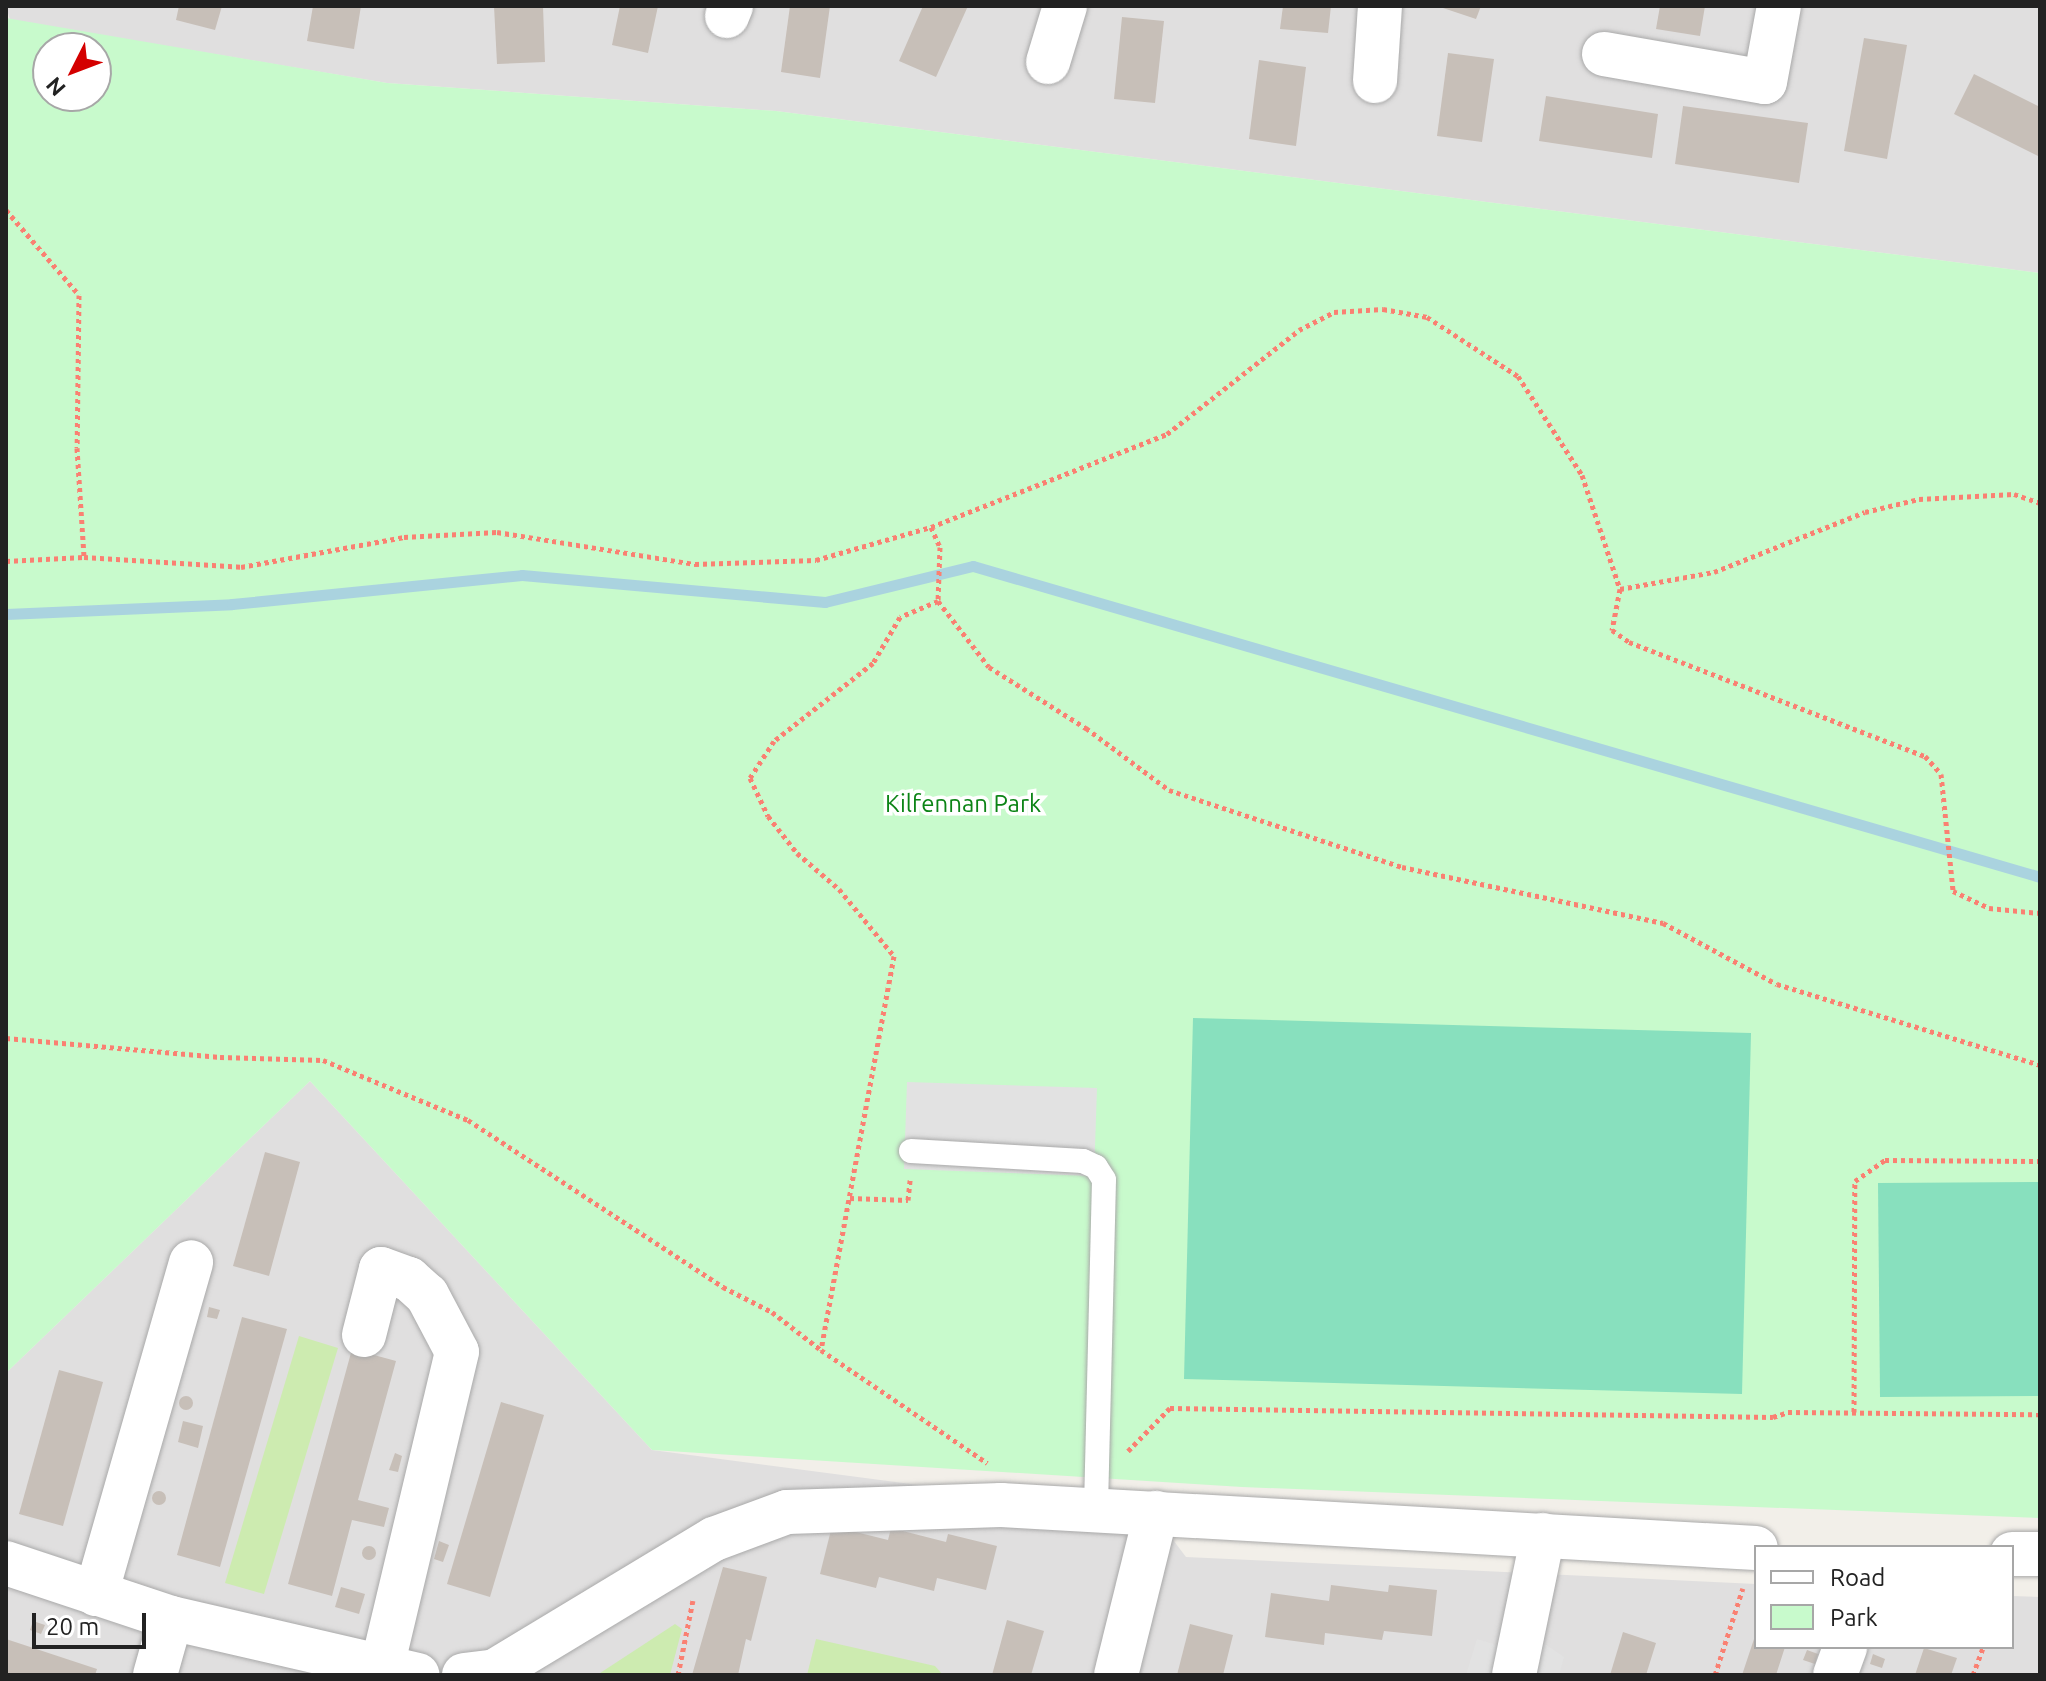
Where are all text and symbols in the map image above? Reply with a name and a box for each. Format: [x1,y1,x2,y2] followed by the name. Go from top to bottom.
[32,32,112,112] north arrow
[41,73,70,102] text: N
[885,790,1041,818] park label: Kilfennan Park
[1754,1545,2014,1649] legend
[1830,1564,1885,1591] text: Road
[36,1597,150,1647] scale bar
[1830,1604,1878,1631] text: Park
[46,1613,99,1640] text: 20 m

